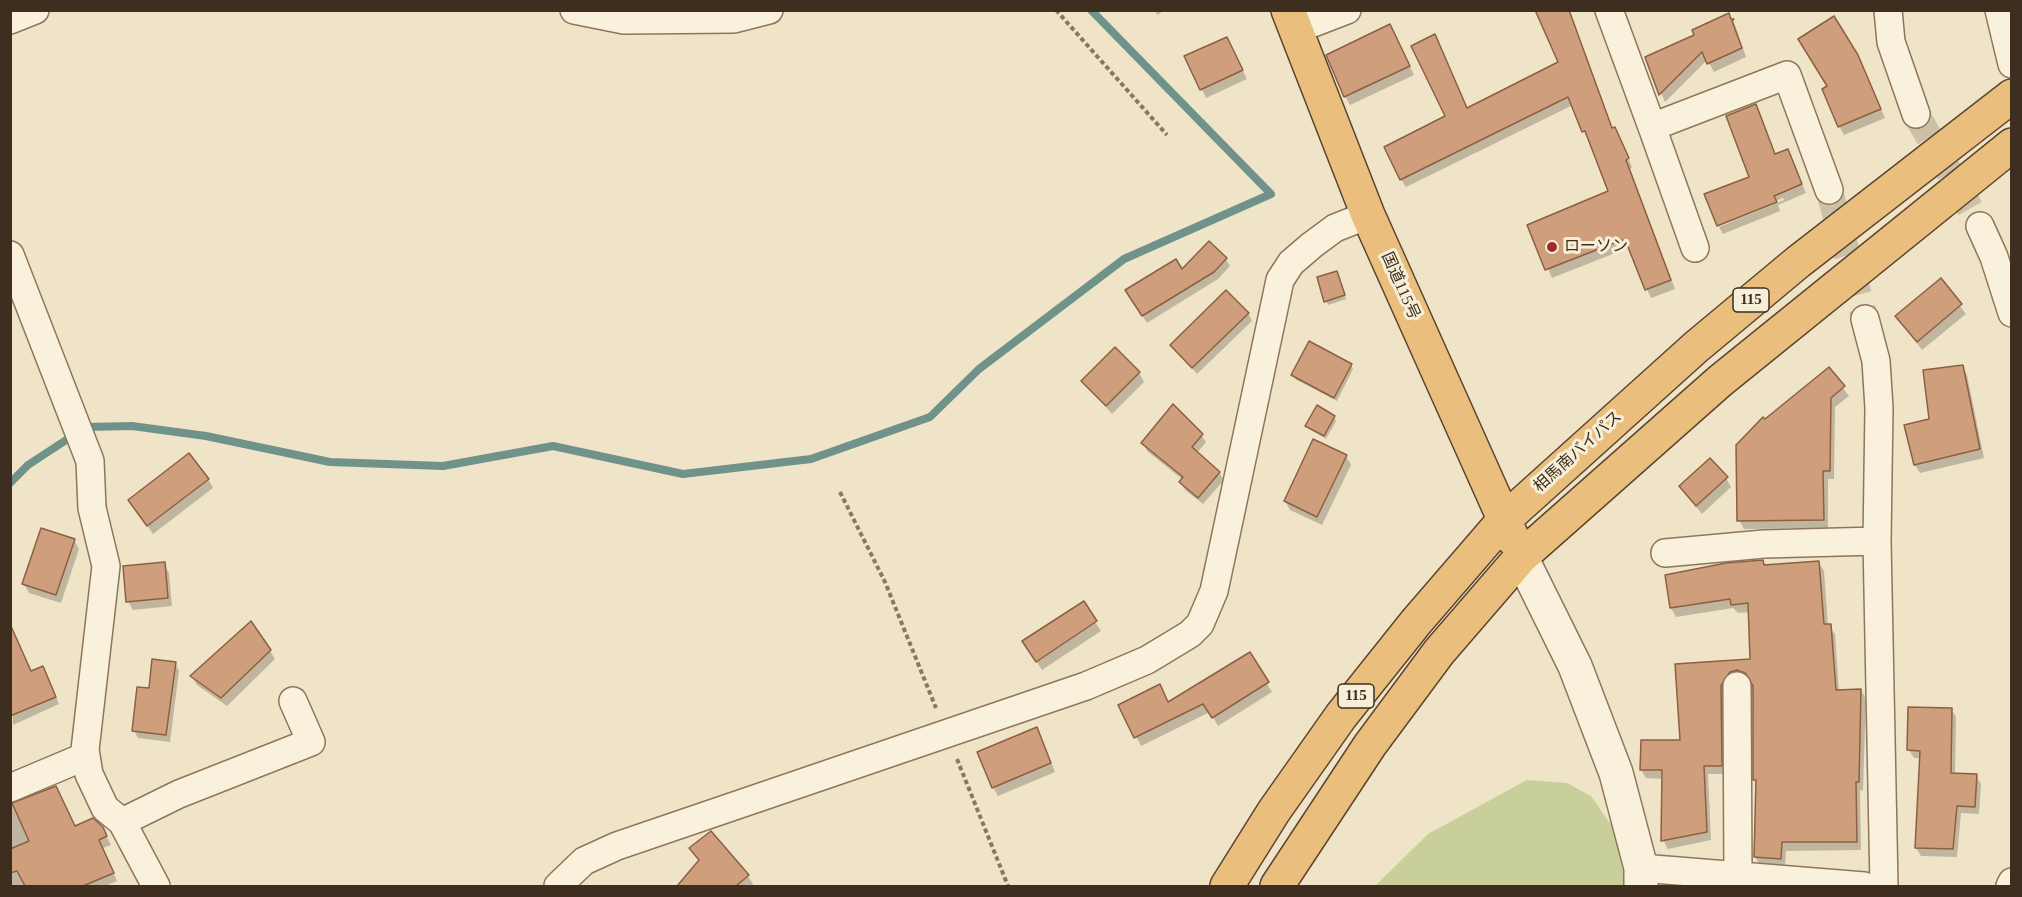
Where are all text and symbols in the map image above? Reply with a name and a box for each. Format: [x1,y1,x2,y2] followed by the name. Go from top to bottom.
[1564,237,1628,257] place label: ローソン
[1545,240,1559,254] marker: ローソン
[1377,249,1423,323] street label: 国道115号
[1733,288,1769,312] road number: 115
[1530,407,1626,497] street label: 相馬南バイパス
[1338,684,1374,708] road number: 115

